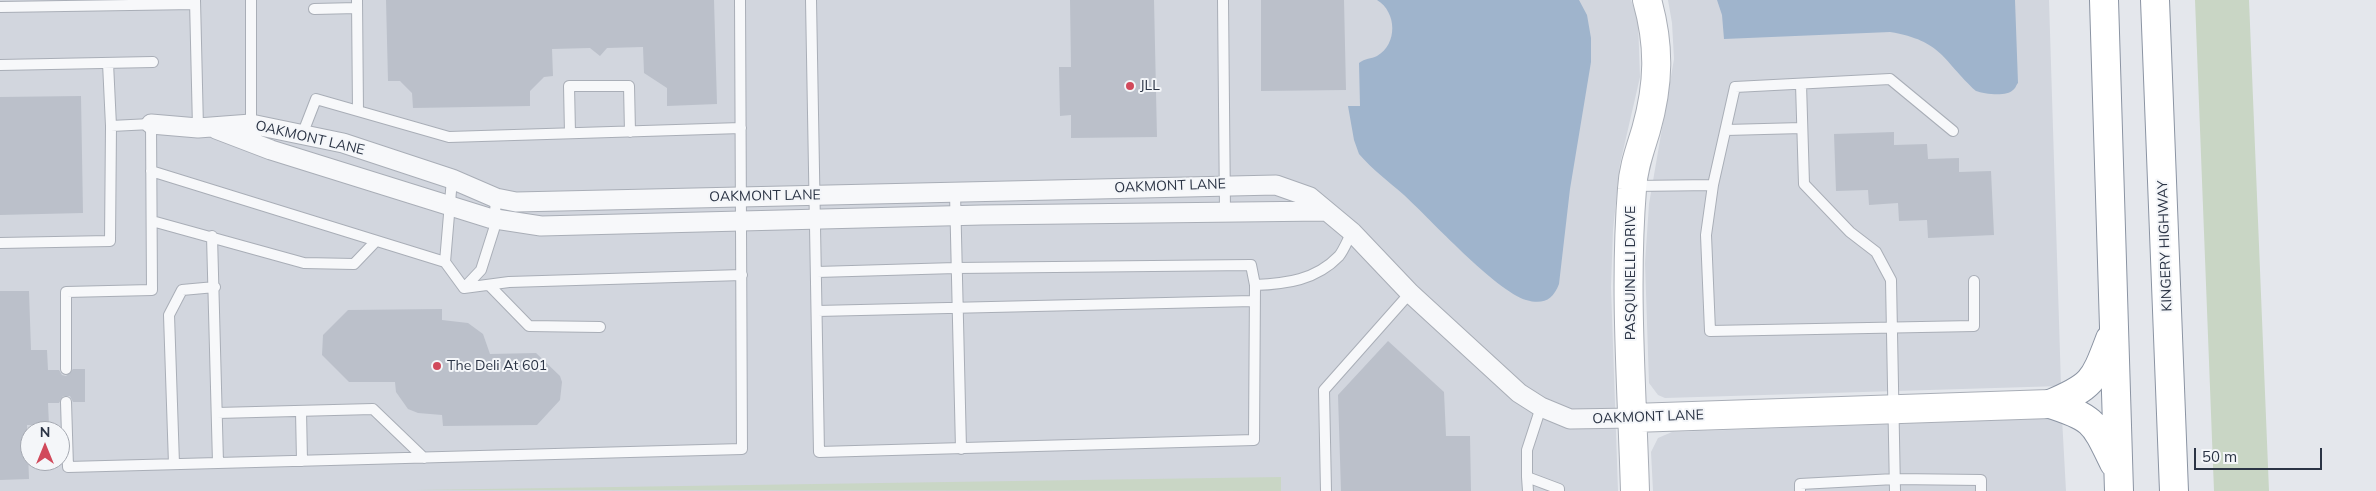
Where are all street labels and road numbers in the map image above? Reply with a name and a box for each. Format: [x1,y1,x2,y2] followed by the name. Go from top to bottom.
[254,117,366,159] street label: OAKMONT LANE
[1114,176,1226,196] street label: OAKMONT LANE
[2154,180,2176,312] street label: KINGERY HIGHWAY
[709,187,821,205] street label: OAKMONT LANE
[1623,206,1639,340] street label: PASQUINELLI DRIVE
[1592,407,1704,427] street label: OAKMONT LANE

